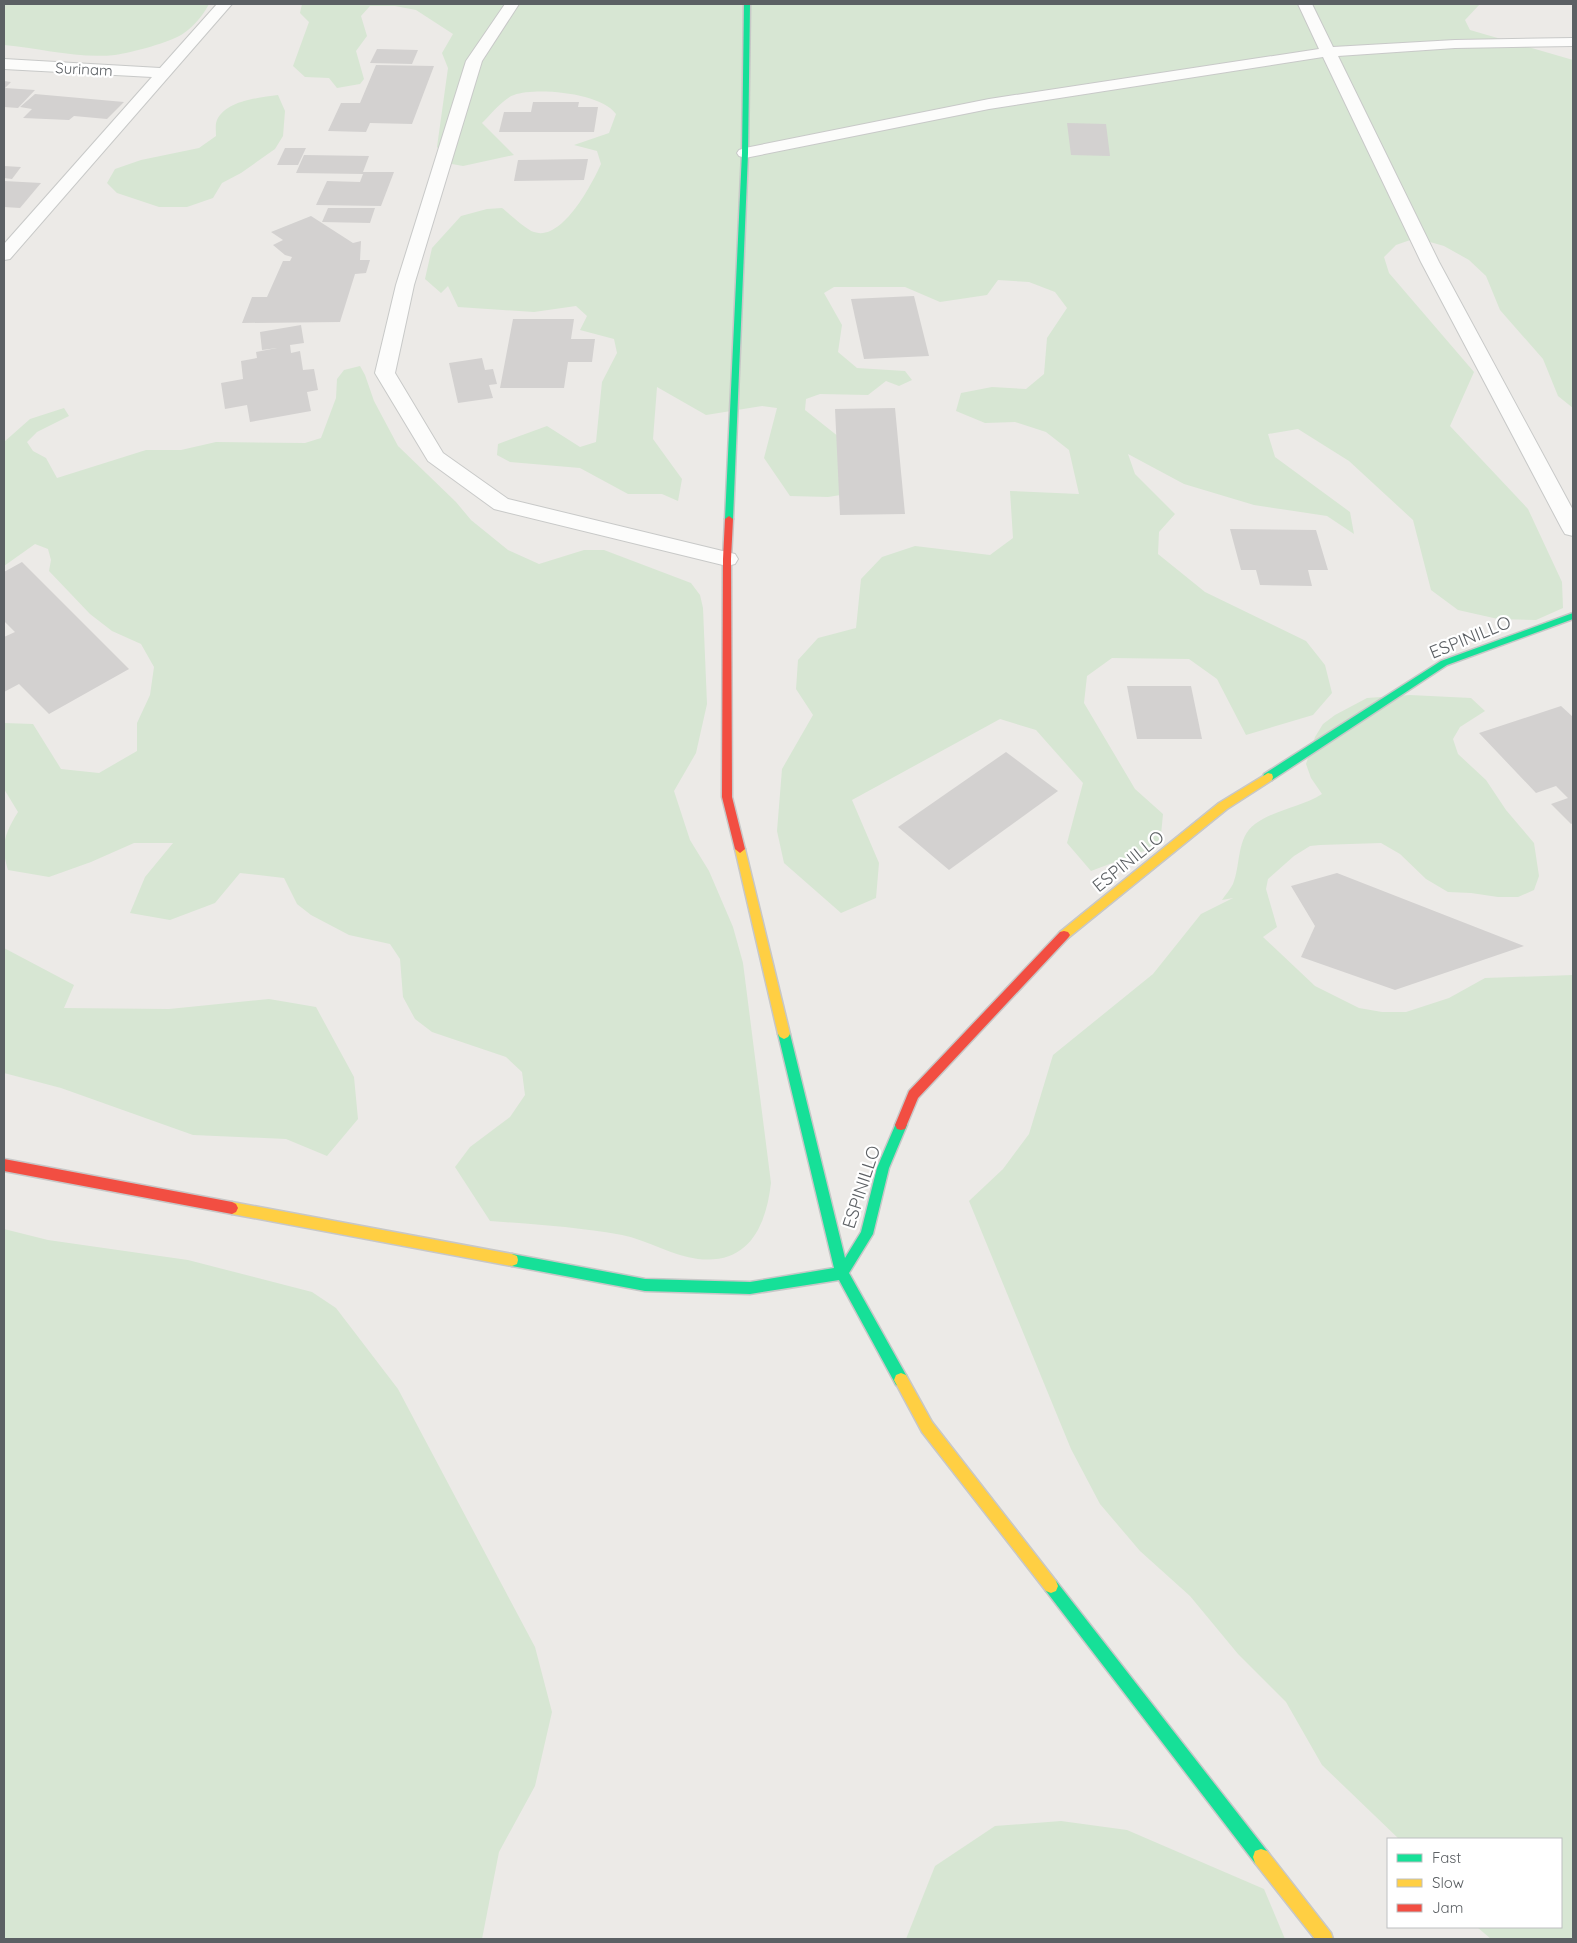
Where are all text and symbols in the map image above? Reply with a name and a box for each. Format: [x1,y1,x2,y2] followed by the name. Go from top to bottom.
[55,58,113,80] street label: Surinam
[1426,610,1514,664] street label: ESPINILLO
[1087,825,1169,897] street label: ESPINILLO
[837,1143,885,1231] street label: ESPINILLO
[1387,1838,1562,1928] legend
[1432,1848,1461,1867] text: Fast
[1432,1873,1464,1892] text: Slow
[1432,1898,1463,1917] text: Jam

